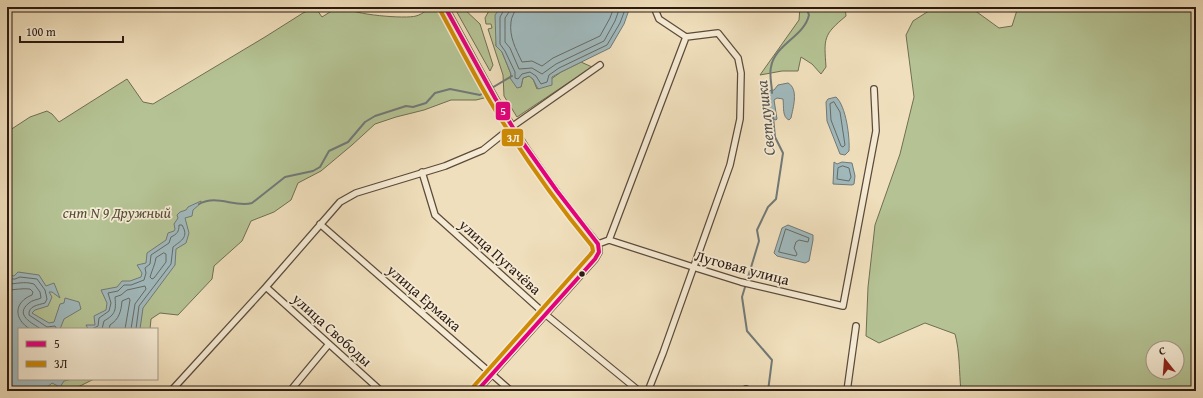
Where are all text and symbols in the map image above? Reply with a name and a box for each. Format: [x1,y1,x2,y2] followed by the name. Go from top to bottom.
[20,18,123,44] scale bar
[26,23,56,40] text: 100 m
[749,79,781,157] water label: Светлушка
[495,101,511,121] line badge: 5
[500,103,506,119] text: 5
[501,128,524,147] line badge: 3Л
[506,130,520,146] text: 3Л
[63,202,172,223] park label: снт N 9 Дружный
[454,213,547,300] street label: улица Пугачёва
[693,245,793,290] street label: Луговая улица
[382,259,467,336] street label: улица Ермака
[577,269,587,279] unlabelled marker
[287,287,377,372] street label: улица Свободы
[18,328,158,380] legend
[54,335,60,352] text: 5
[1145,340,1185,380] north arrow
[1157,342,1167,359] text: С
[54,355,68,372] text: 3Л

